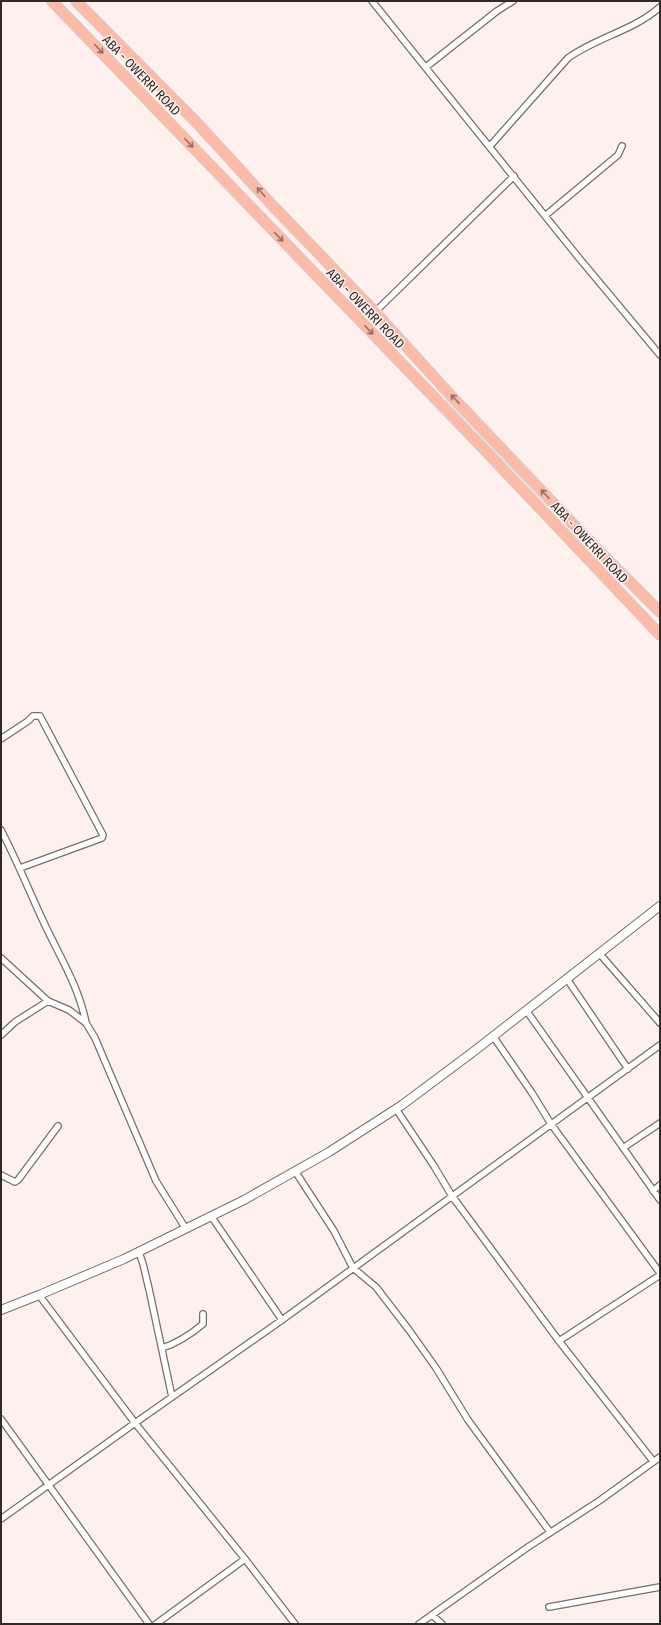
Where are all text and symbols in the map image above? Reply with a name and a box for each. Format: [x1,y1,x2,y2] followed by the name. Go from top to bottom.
[100,32,184,119] street label: ABA - OWERRI ROAD
[94,44,104,54] one-way arrow
[184,138,194,148] one-way arrow
[256,187,265,198] one-way arrow
[274,232,284,242] one-way arrow
[324,265,408,352] street label: ABA - OWERRI ROAD
[365,325,374,335] one-way arrow
[450,394,460,404] one-way arrow
[540,489,549,499] one-way arrow
[548,499,631,586] street label: ABA - OWERRI ROAD

